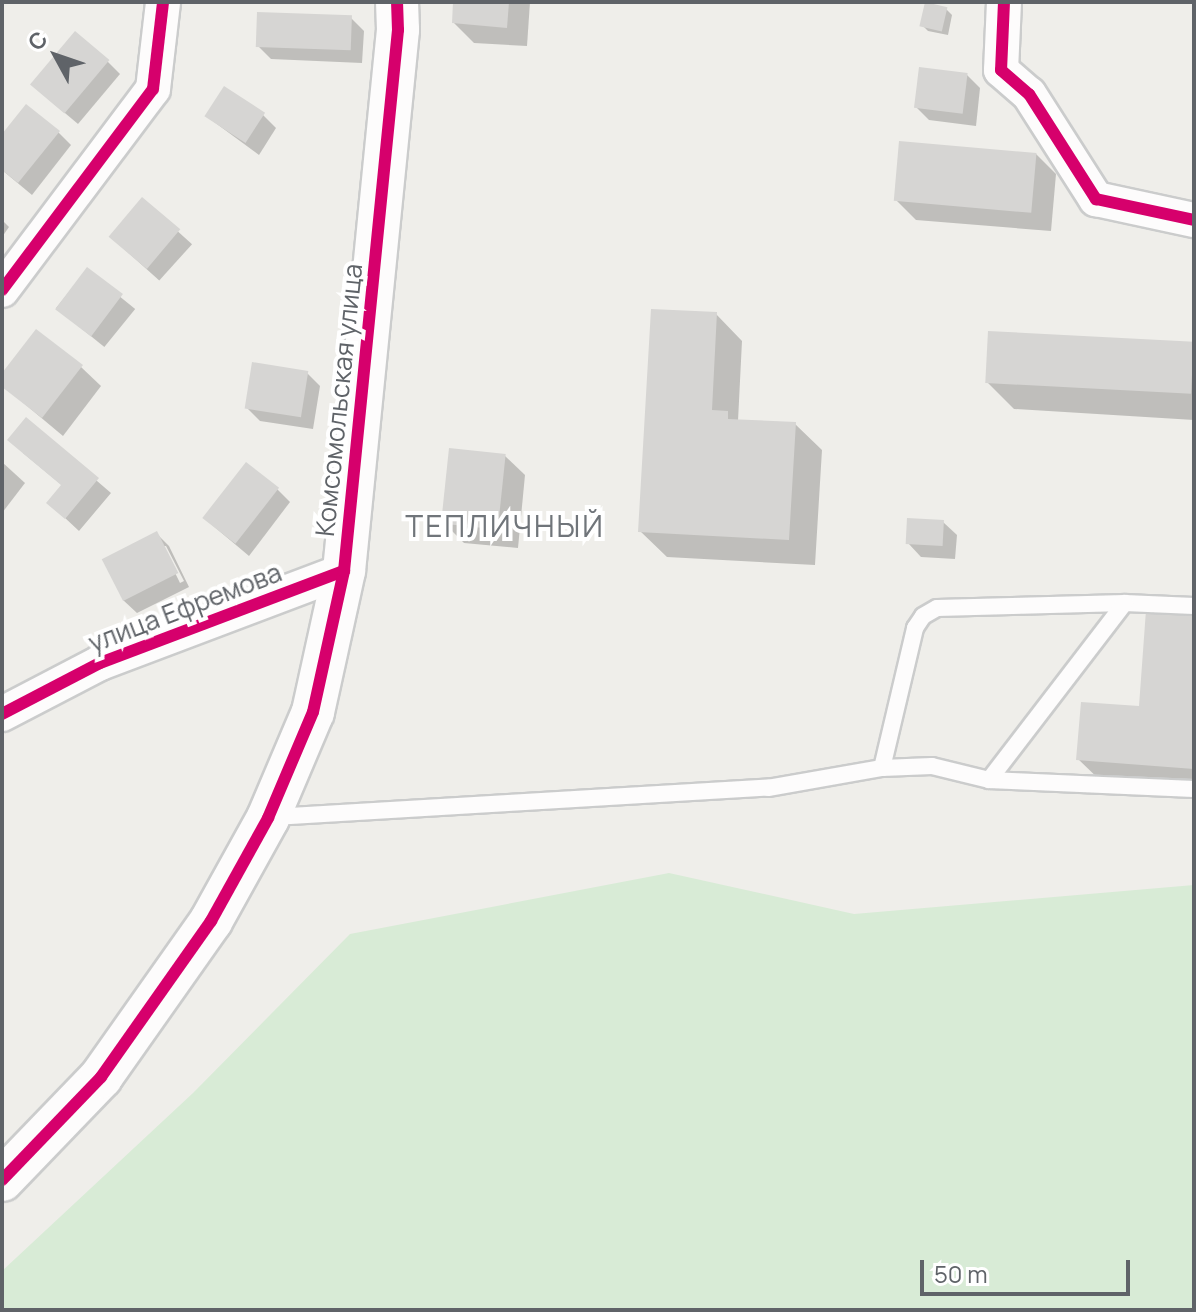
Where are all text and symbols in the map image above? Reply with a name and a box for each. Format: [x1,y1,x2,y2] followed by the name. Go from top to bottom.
[16,16,96,96] north arrow
[21,25,54,56] text: С
[309,262,369,538] street label: Комсомольская улица
[405,508,605,544] district label: ТЕПЛИЧНЫЙ
[84,557,286,659] street label: улица Ефремова
[924,1244,1134,1294] scale bar
[934,1257,988,1290] text: 50 m

